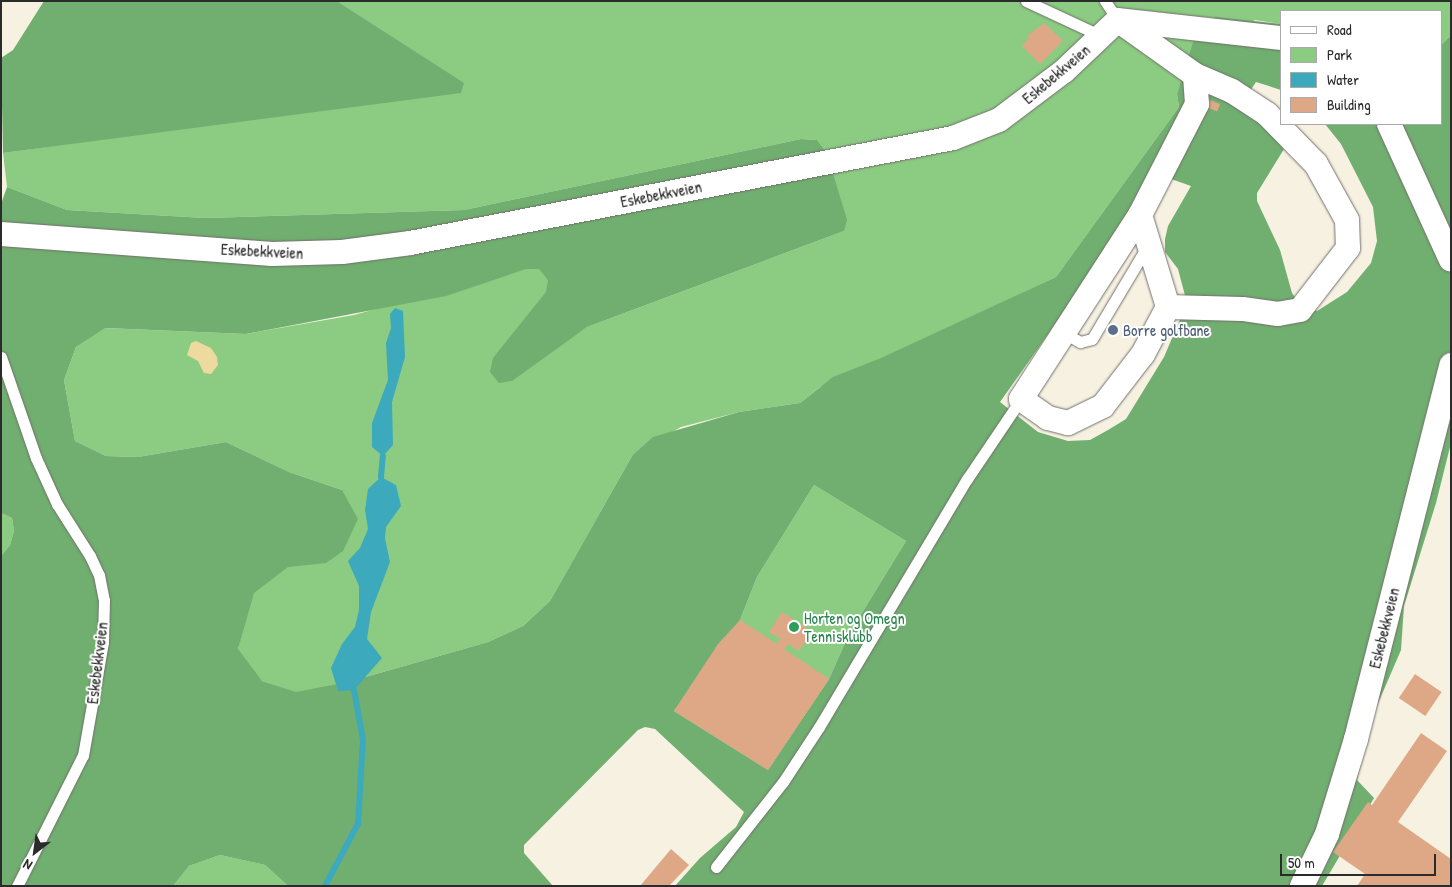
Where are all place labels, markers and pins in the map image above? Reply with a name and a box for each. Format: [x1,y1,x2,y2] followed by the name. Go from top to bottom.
[1123,320,1210,340] place label: Borre golfbane
[1107,324,1119,336] marker: Borre golfbane
[804,608,905,646] place label: Horten og Omegn Tennisklubb
[788,621,800,633] marker: Horten og Omegn Tennisklubb

